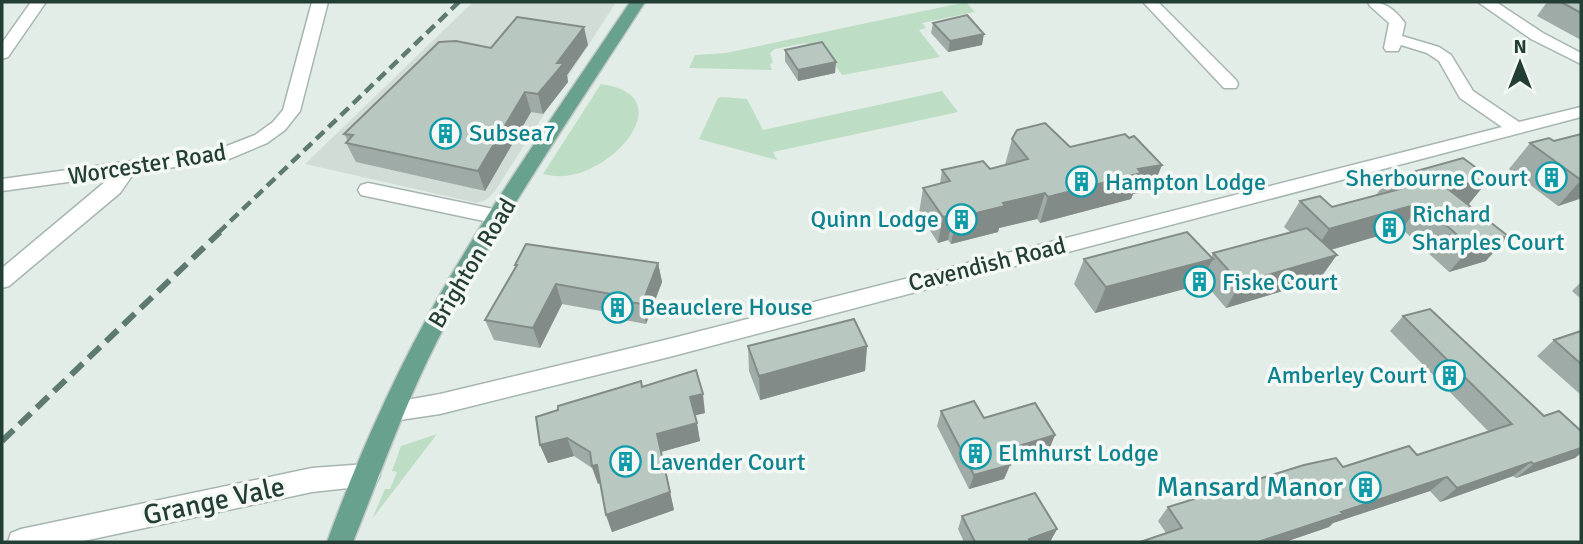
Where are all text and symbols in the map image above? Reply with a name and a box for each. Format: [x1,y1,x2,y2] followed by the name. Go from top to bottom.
[1485,28,1555,98] north arrow
[1513,35,1527,59] text: N
[429,116,463,150] building icon: Subsea7
[469,118,556,148] place label: Subsea7
[66,137,228,191] street label: Worcester Road
[1534,161,1568,195] building icon: Sherbourne Court
[1346,163,1528,193] place label: Sherbourne Court
[1065,165,1099,199] building icon: Hampton Lodge
[1105,167,1266,197] place label: Hampton Lodge
[422,193,522,333] street label: Brighton Road
[1412,199,1564,257] place label: Richard Sharples Court
[945,202,979,236] building icon: Quinn Lodge
[811,204,939,234] place label: Quinn Lodge
[1372,211,1406,245] building icon: Richard Sharples Court
[905,230,1069,298] street label: Cavendish Road
[1182,265,1216,299] building icon: Fiske Court
[1222,267,1338,297] place label: Fiske Court
[601,290,635,324] building icon: Beauclere House
[641,292,813,322] place label: Beauclere House
[1433,358,1467,392] building icon: Amberley Court
[1267,360,1427,390] place label: Amberley Court
[958,436,992,470] building icon: Elmhurst Lodge
[998,438,1159,468] place label: Elmhurst Lodge
[609,445,643,479] building icon: Lavender Court
[649,447,805,477] place label: Lavender Court
[140,469,288,533] street label: Grange Vale
[1156,470,1344,504] place label: Mansard Manor
[1349,470,1383,504] building icon: Mansard Manor

